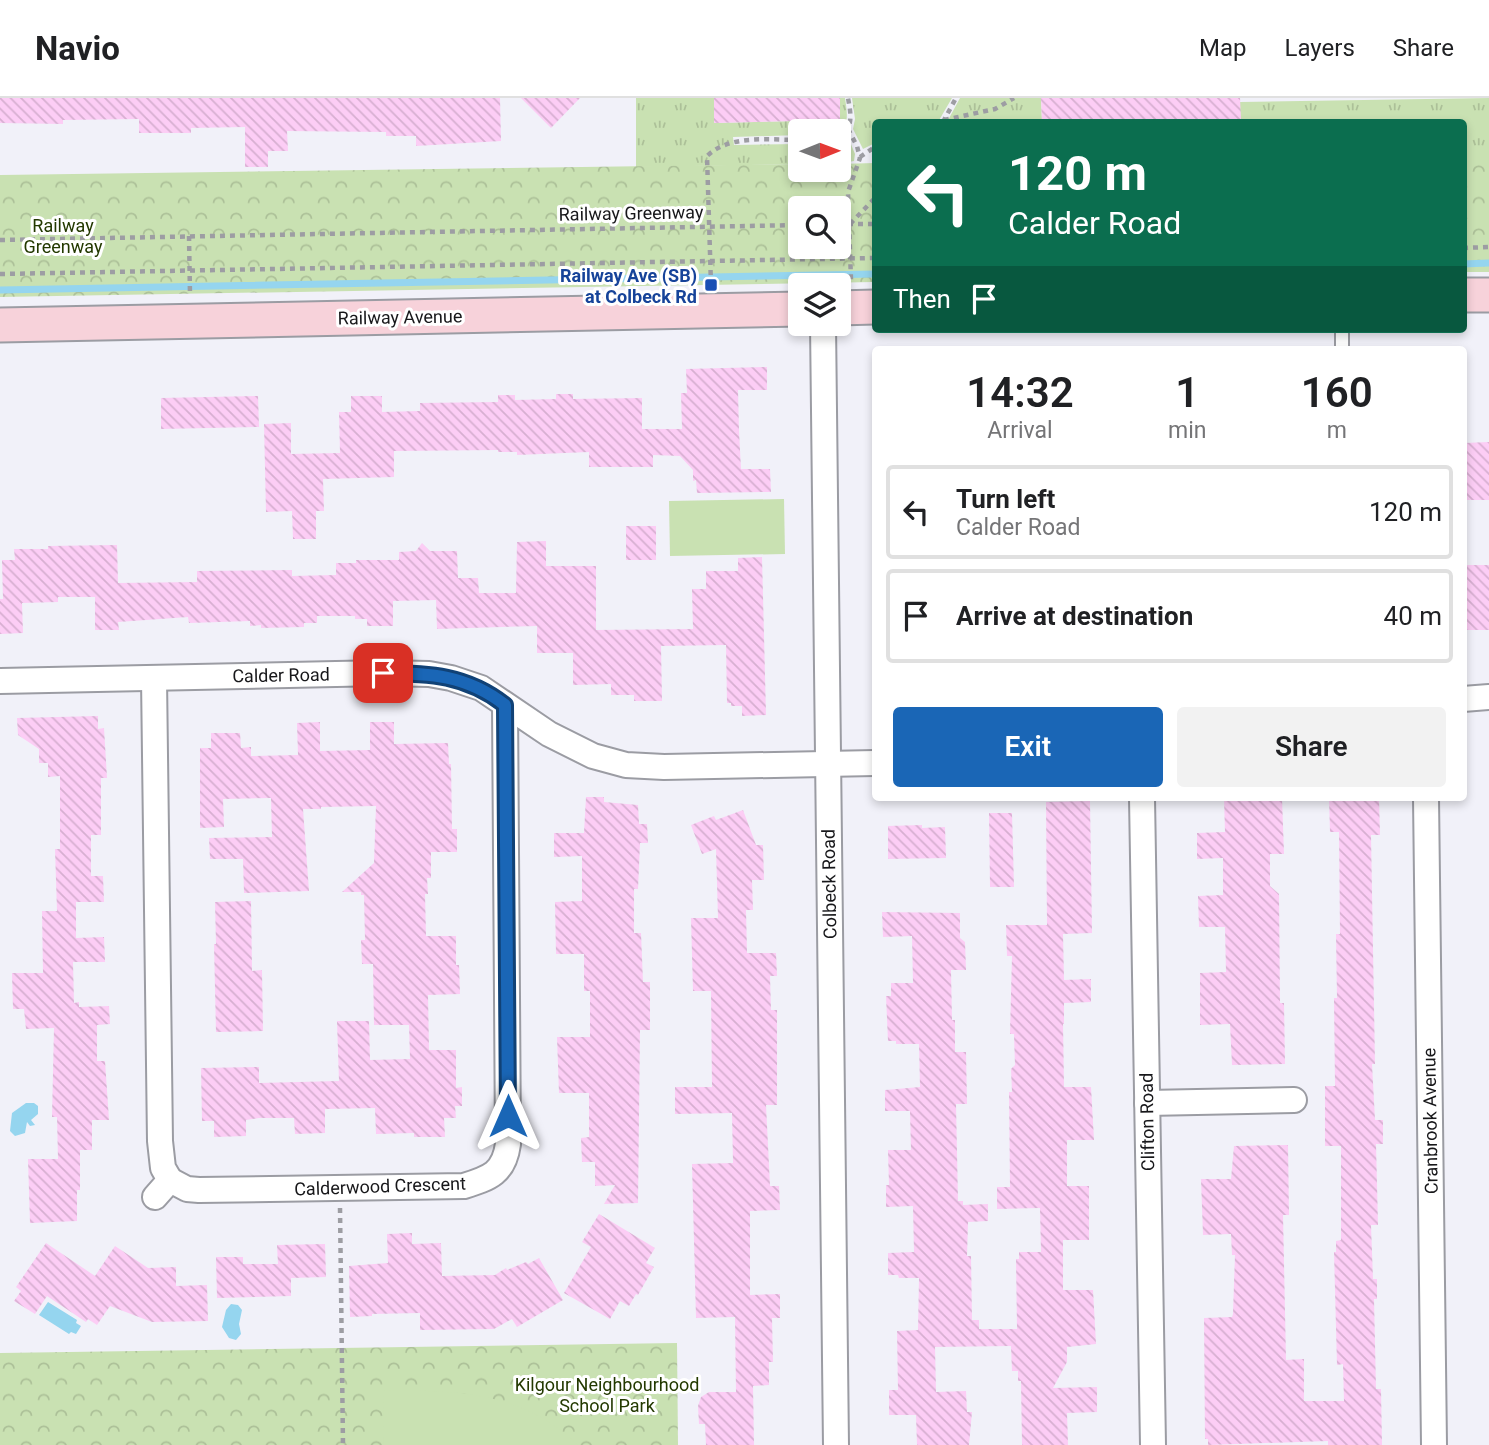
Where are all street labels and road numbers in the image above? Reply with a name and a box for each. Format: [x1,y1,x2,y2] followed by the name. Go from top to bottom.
[558,201,704,225] street label: Railway Greenway
[337,305,463,329] street label: Railway Avenue
[232,664,330,686] street label: Calder Road
[818,829,840,939] street label: Colbeck Road
[1418,1048,1442,1194] street label: Cranbrook Avenue
[1136,1073,1158,1171] street label: Clifton Road
[294,1173,466,1199] street label: Calderwood Crescent

